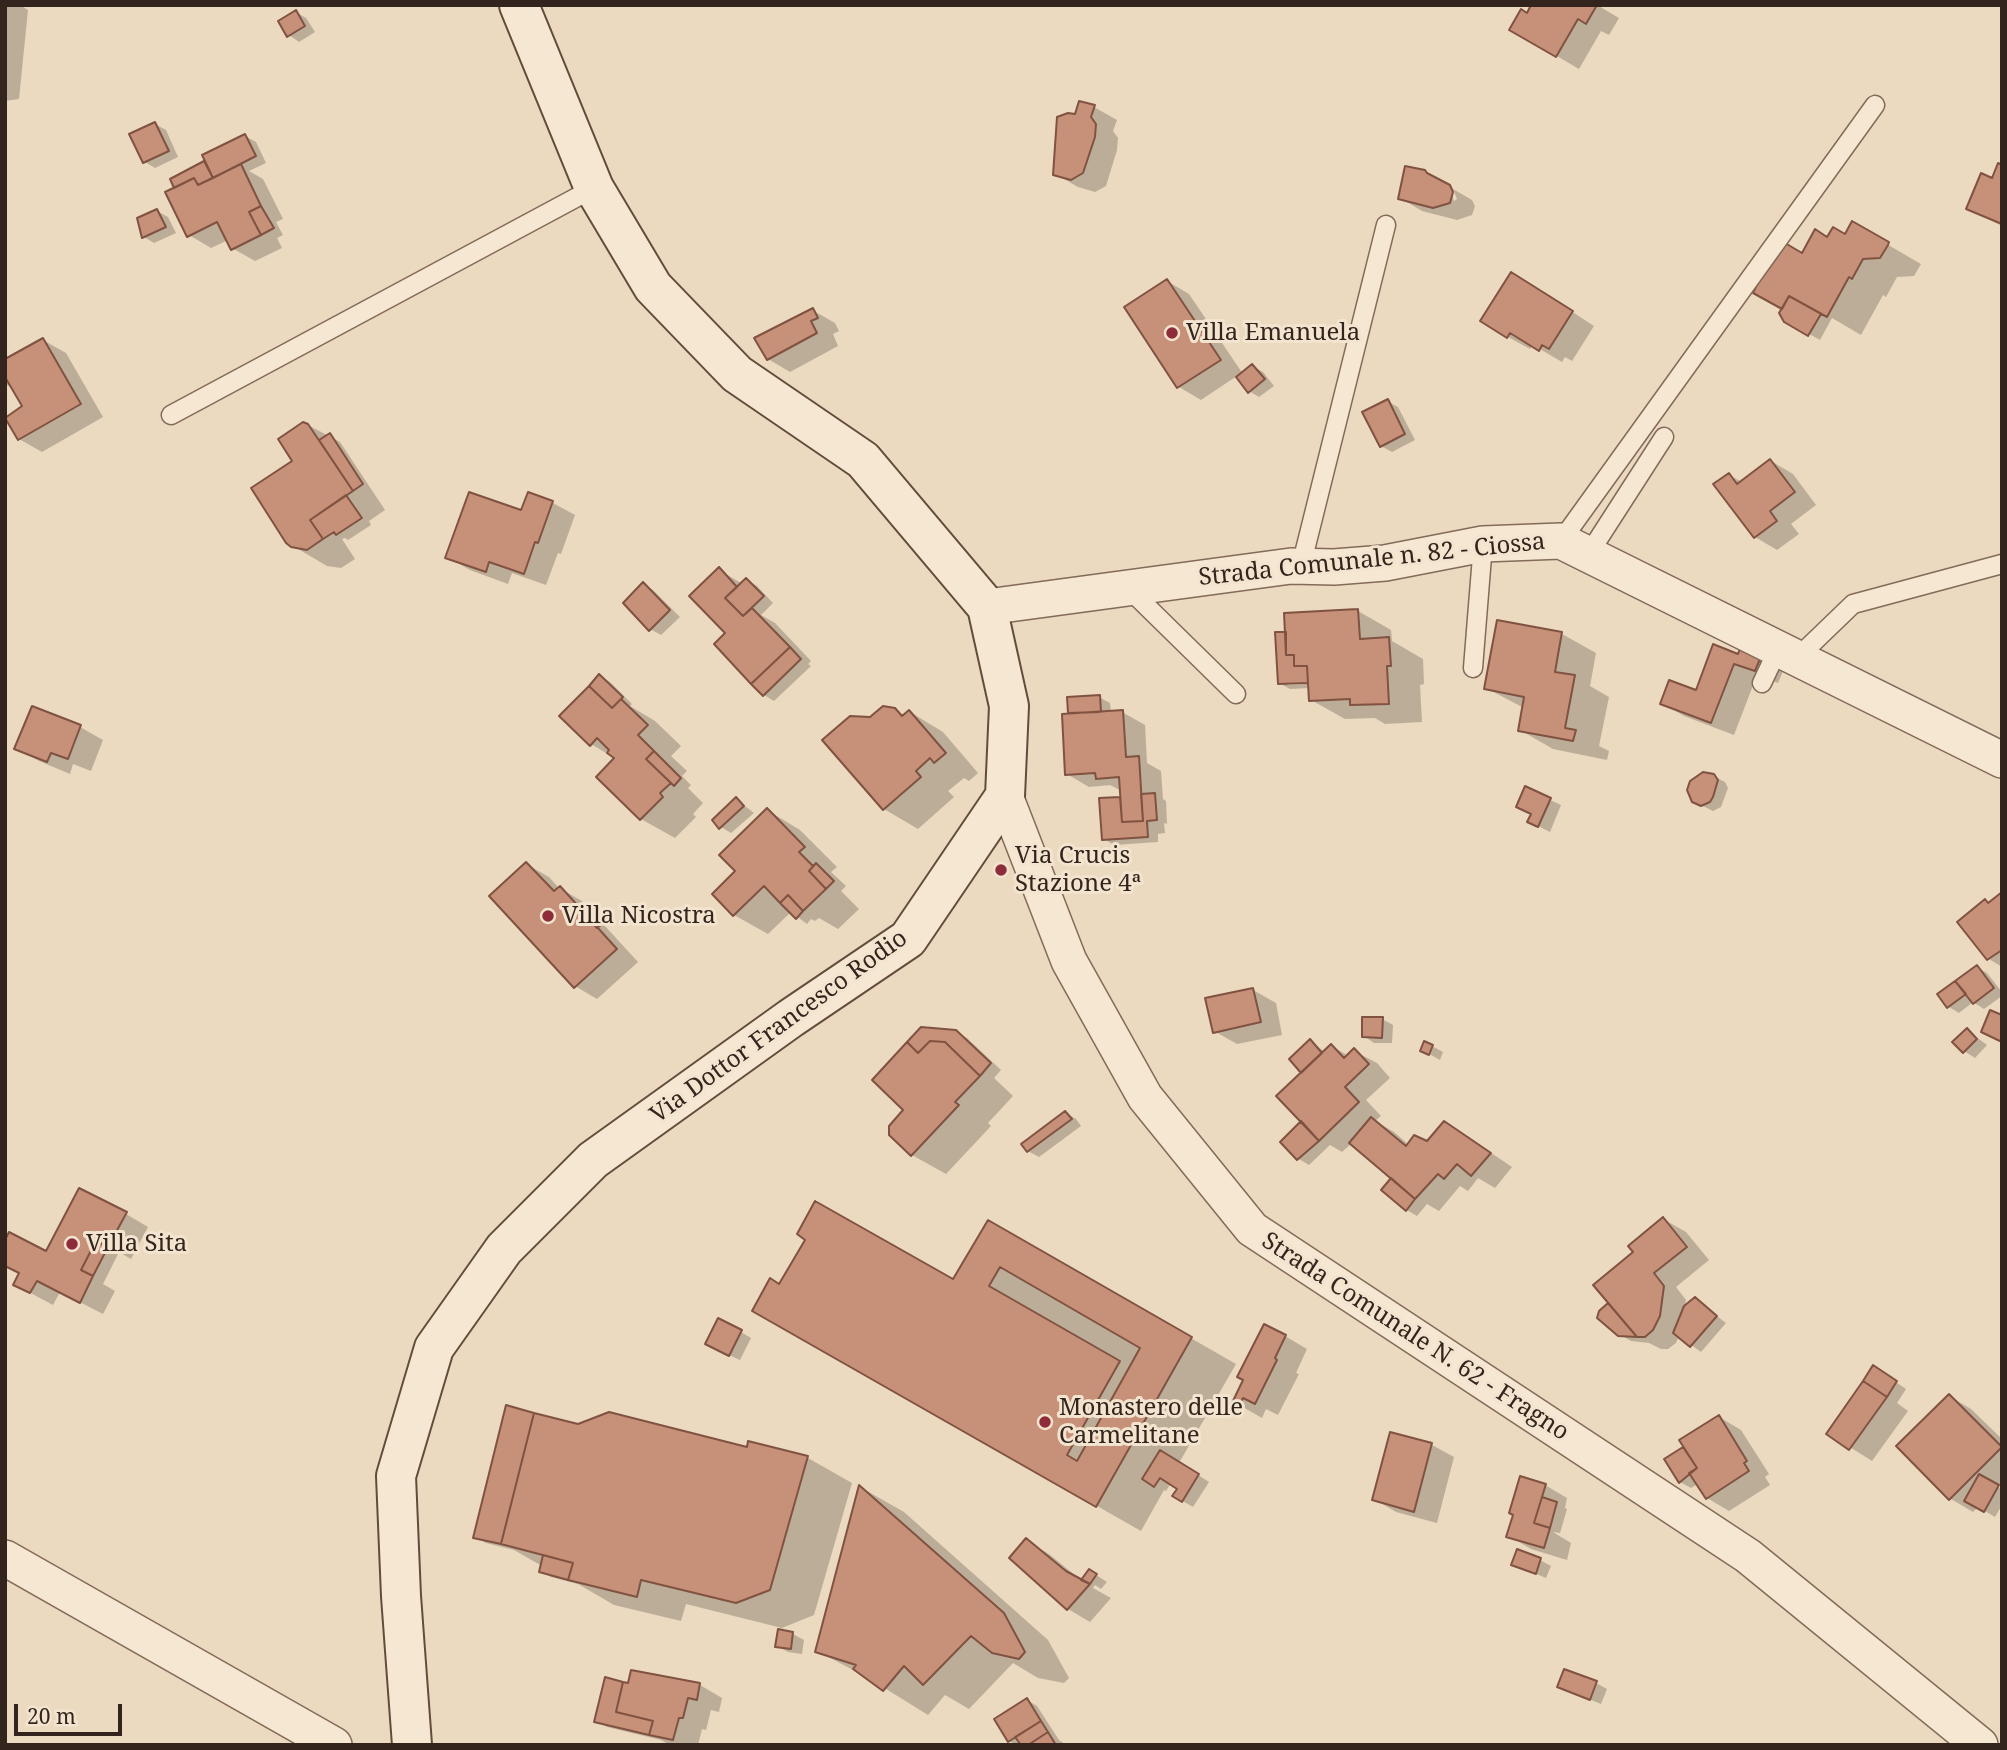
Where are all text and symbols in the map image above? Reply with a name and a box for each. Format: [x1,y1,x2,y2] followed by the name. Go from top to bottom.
[1186,319,1360,347] place label: Villa Emanuela
[1164,325,1180,341] marker: Villa Emanuela
[1197,527,1547,593] street label: Strada Comunale n. 82 - Ciossa
[1015,842,1141,898] place label: Via Crucis Stazione 4ª
[993,862,1009,878] marker: Via Crucis Stazione 4ª
[562,902,716,930] place label: Villa Nicostra
[540,908,556,924] marker: Villa Nicostra
[645,924,913,1130] street label: Via Dottor Francesco Rodio
[1256,1227,1574,1447] street label: Strada Comunale N. 62 - Fragno
[86,1230,187,1258] place label: Villa Sita
[64,1236,80,1252] marker: Villa Sita
[1059,1394,1243,1450] place label: Monastero delle Carmelitane
[1037,1414,1053,1430] marker: Monastero delle Carmelitane
[18,1690,126,1734] scale bar
[27,1702,76,1730] text: 20 m

